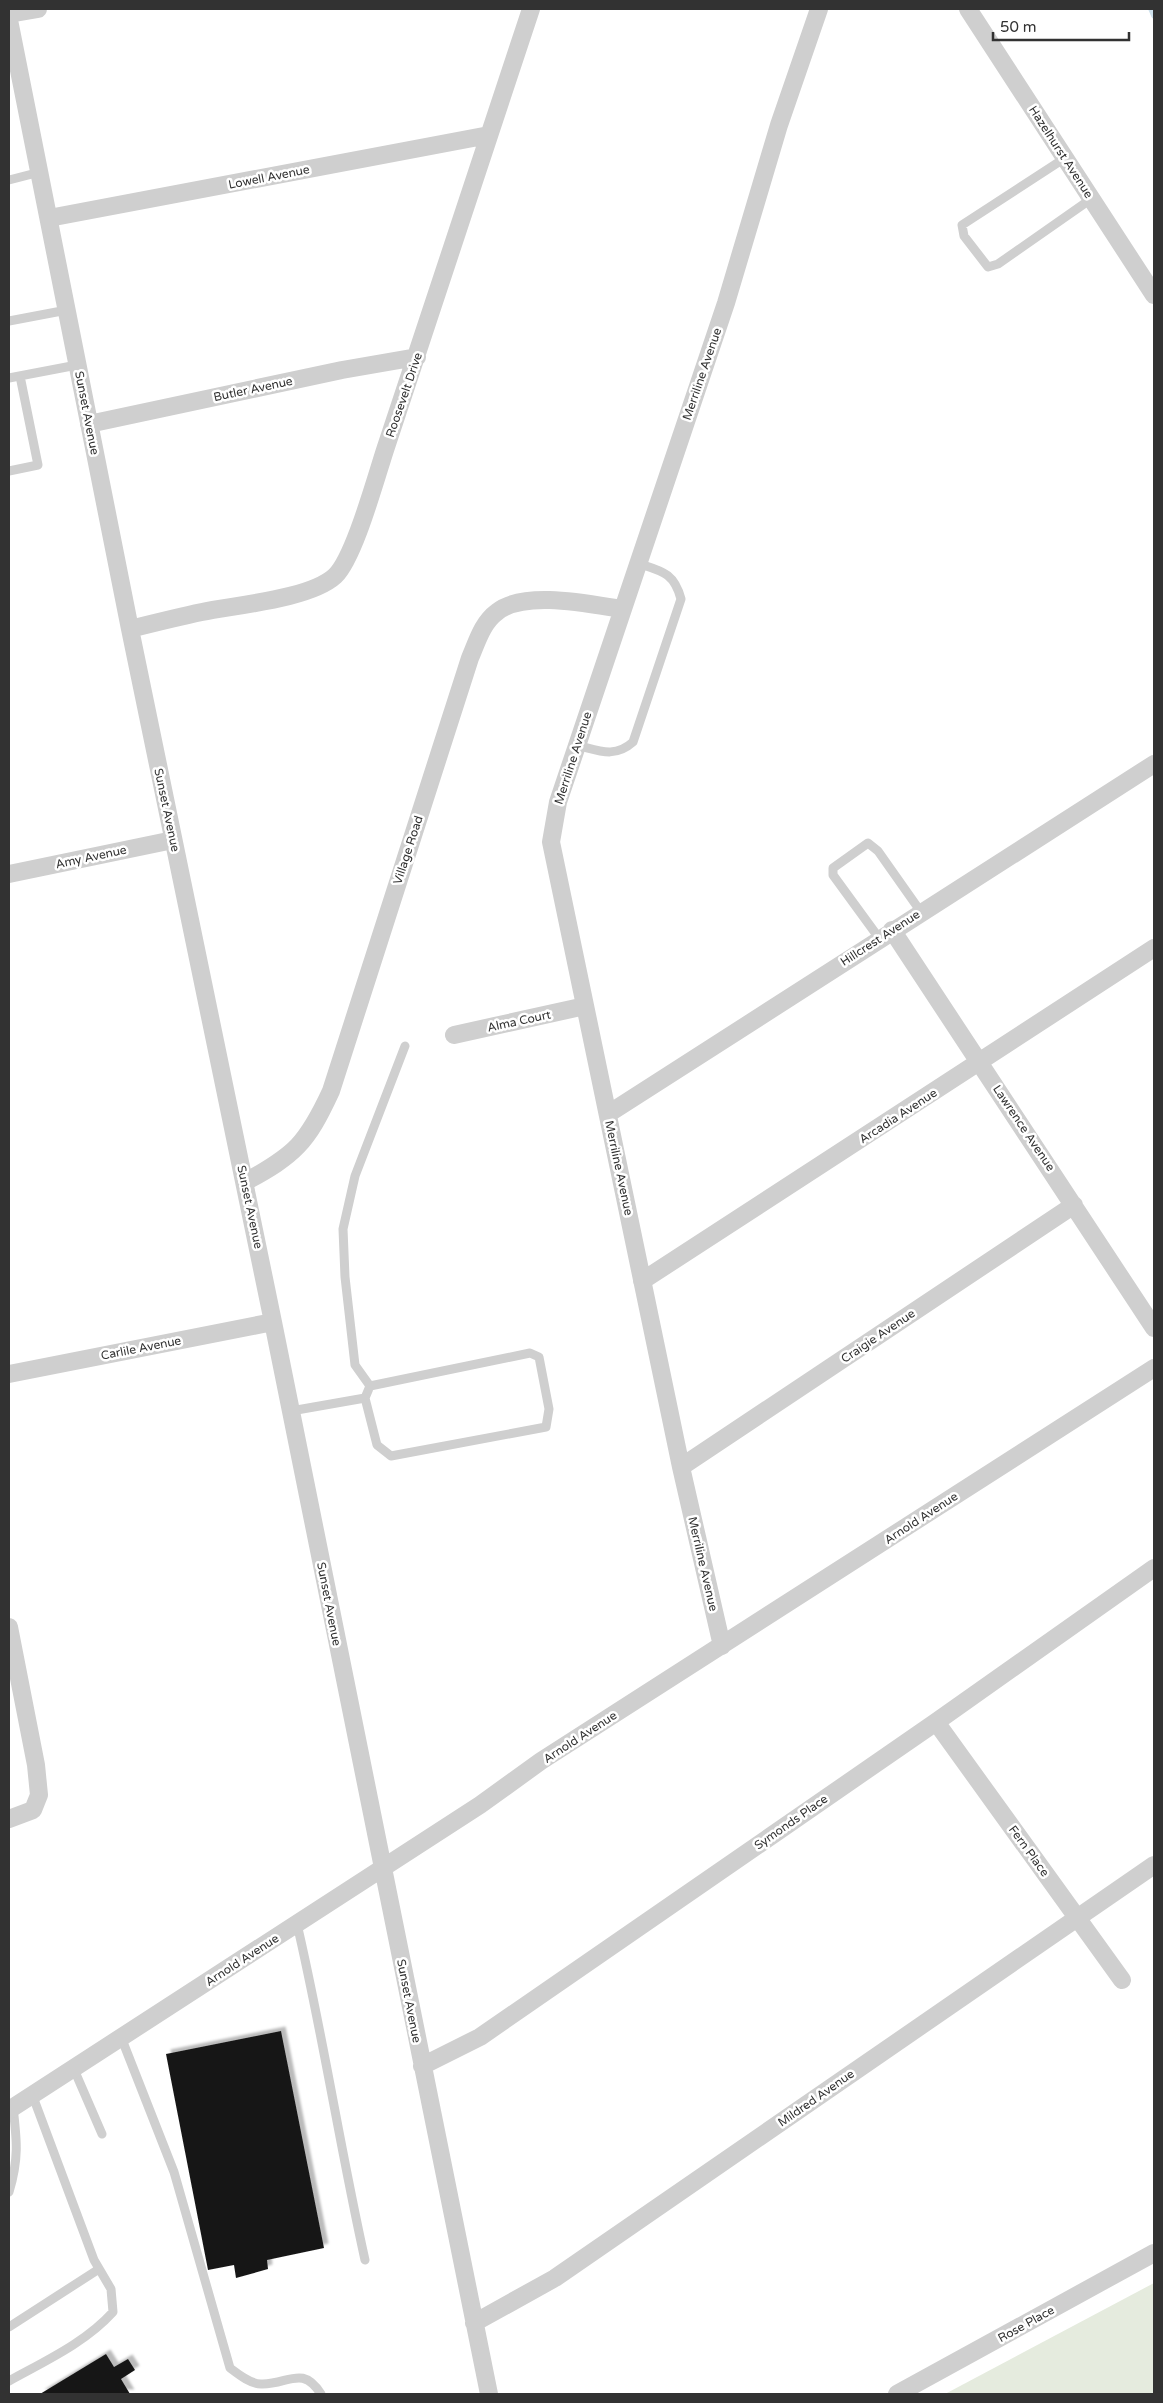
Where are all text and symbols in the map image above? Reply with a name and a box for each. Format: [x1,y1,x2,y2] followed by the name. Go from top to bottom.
[993,10,1129,42] scale bar
[1000,18,1037,36] text: 50 m
[1026,103,1096,201] street label: Hazelhurst Avenue
[227,162,311,192] street label: Lowell Avenue
[680,326,724,422] street label: Merriline Avenue
[383,350,425,439] street label: Roosevelt Drive
[72,370,102,456] street label: Sunset Avenue
[212,374,294,404] street label: Butler Avenue
[551,710,595,806] street label: Merriline Avenue
[151,767,183,853] street label: Sunset Avenue
[390,814,426,886] street label: Village Road
[54,843,128,871] street label: Amy Avenue
[838,907,923,969] street label: Hillcrest Avenue
[486,1007,552,1035] street label: Alma Court
[990,1082,1058,1174] street label: Lawrence Avenue
[857,1086,940,1146] street label: Arcadia Avenue
[602,1119,636,1217] street label: Merriline Avenue
[234,1164,266,1250] street label: Sunset Avenue
[838,1306,918,1366] street label: Craigie Avenue
[100,1333,183,1363] street label: Carlile Avenue
[882,1489,961,1547] street label: Arnold Avenue
[685,1515,721,1613] street label: Merriline Avenue
[314,1561,344,1647] street label: Sunset Avenue
[541,1708,620,1766] street label: Arnold Avenue
[752,1791,831,1853] street label: Symonds Place
[1006,1823,1052,1879] street label: Fern Place
[203,1931,282,1989] street label: Arnold Avenue
[394,1958,424,2044] street label: Sunset Avenue
[775,2066,857,2130] street label: Mildred Avenue
[995,2303,1057,2345] street label: Rose Place

